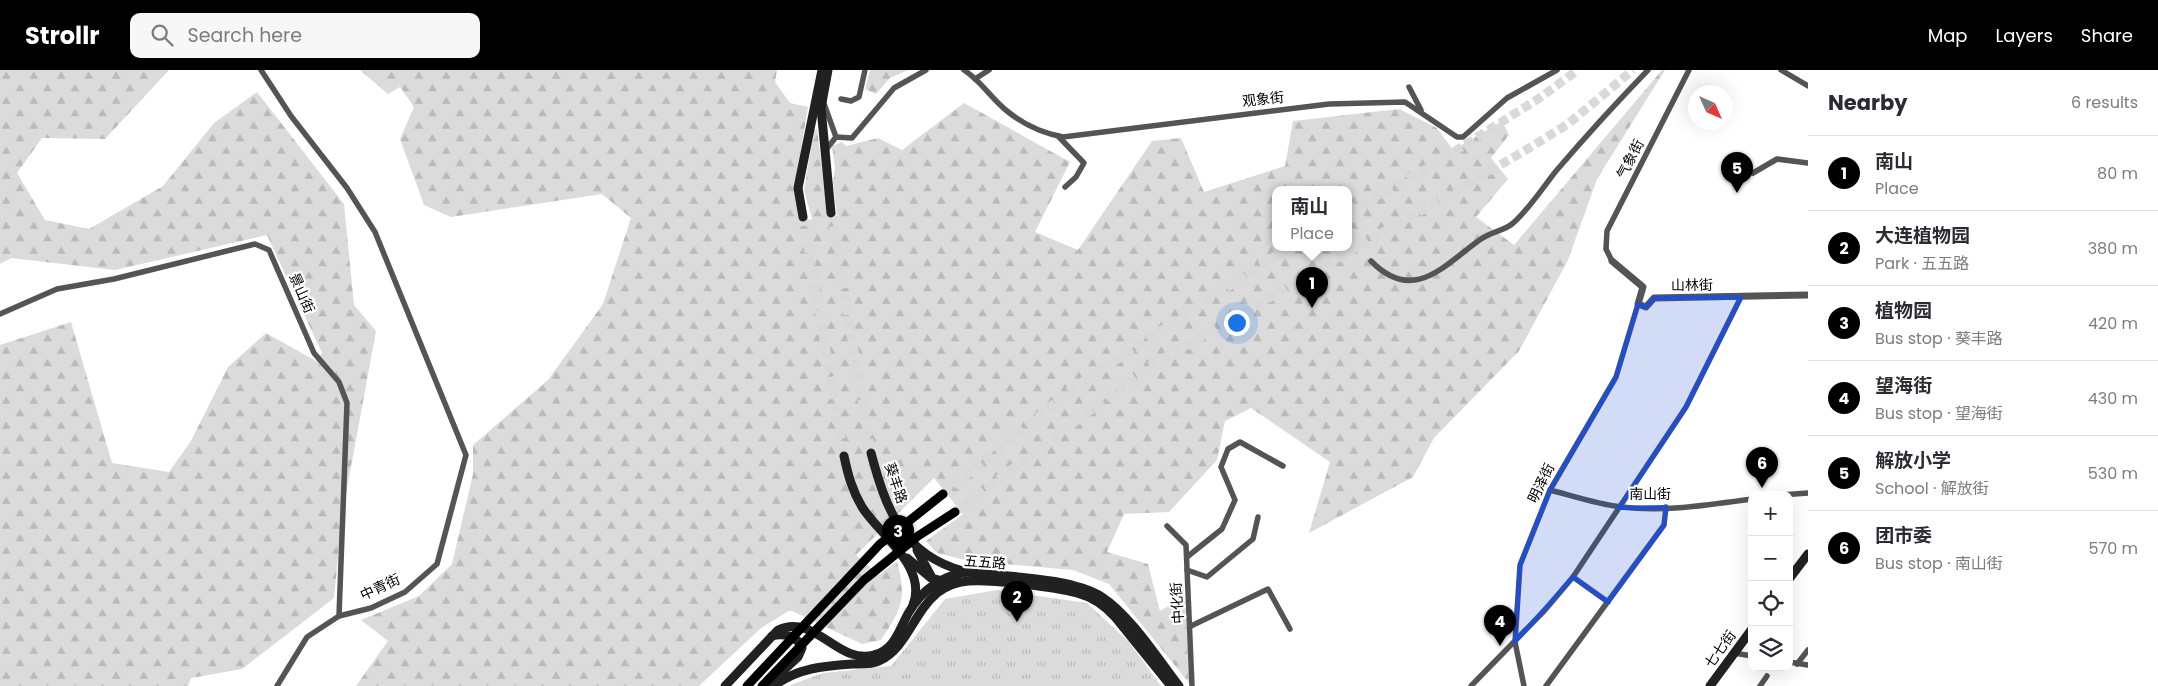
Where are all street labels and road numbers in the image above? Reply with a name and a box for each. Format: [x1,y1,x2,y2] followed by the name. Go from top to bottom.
[1241,87,1285,111] street label: 观象街
[1612,136,1648,182] street label: 气象街
[284,270,320,316] street label: 景山街
[1671,275,1713,295] street label: 山林街
[880,460,912,506] street label: 葵丰路
[1523,460,1559,506] street label: 明泽街
[1629,484,1671,504] street label: 南山街
[963,551,1007,573] street label: 五五路
[357,569,403,605] street label: 中青街
[1166,581,1188,625] street label: 中化街
[1700,626,1740,672] street label: 七七街

